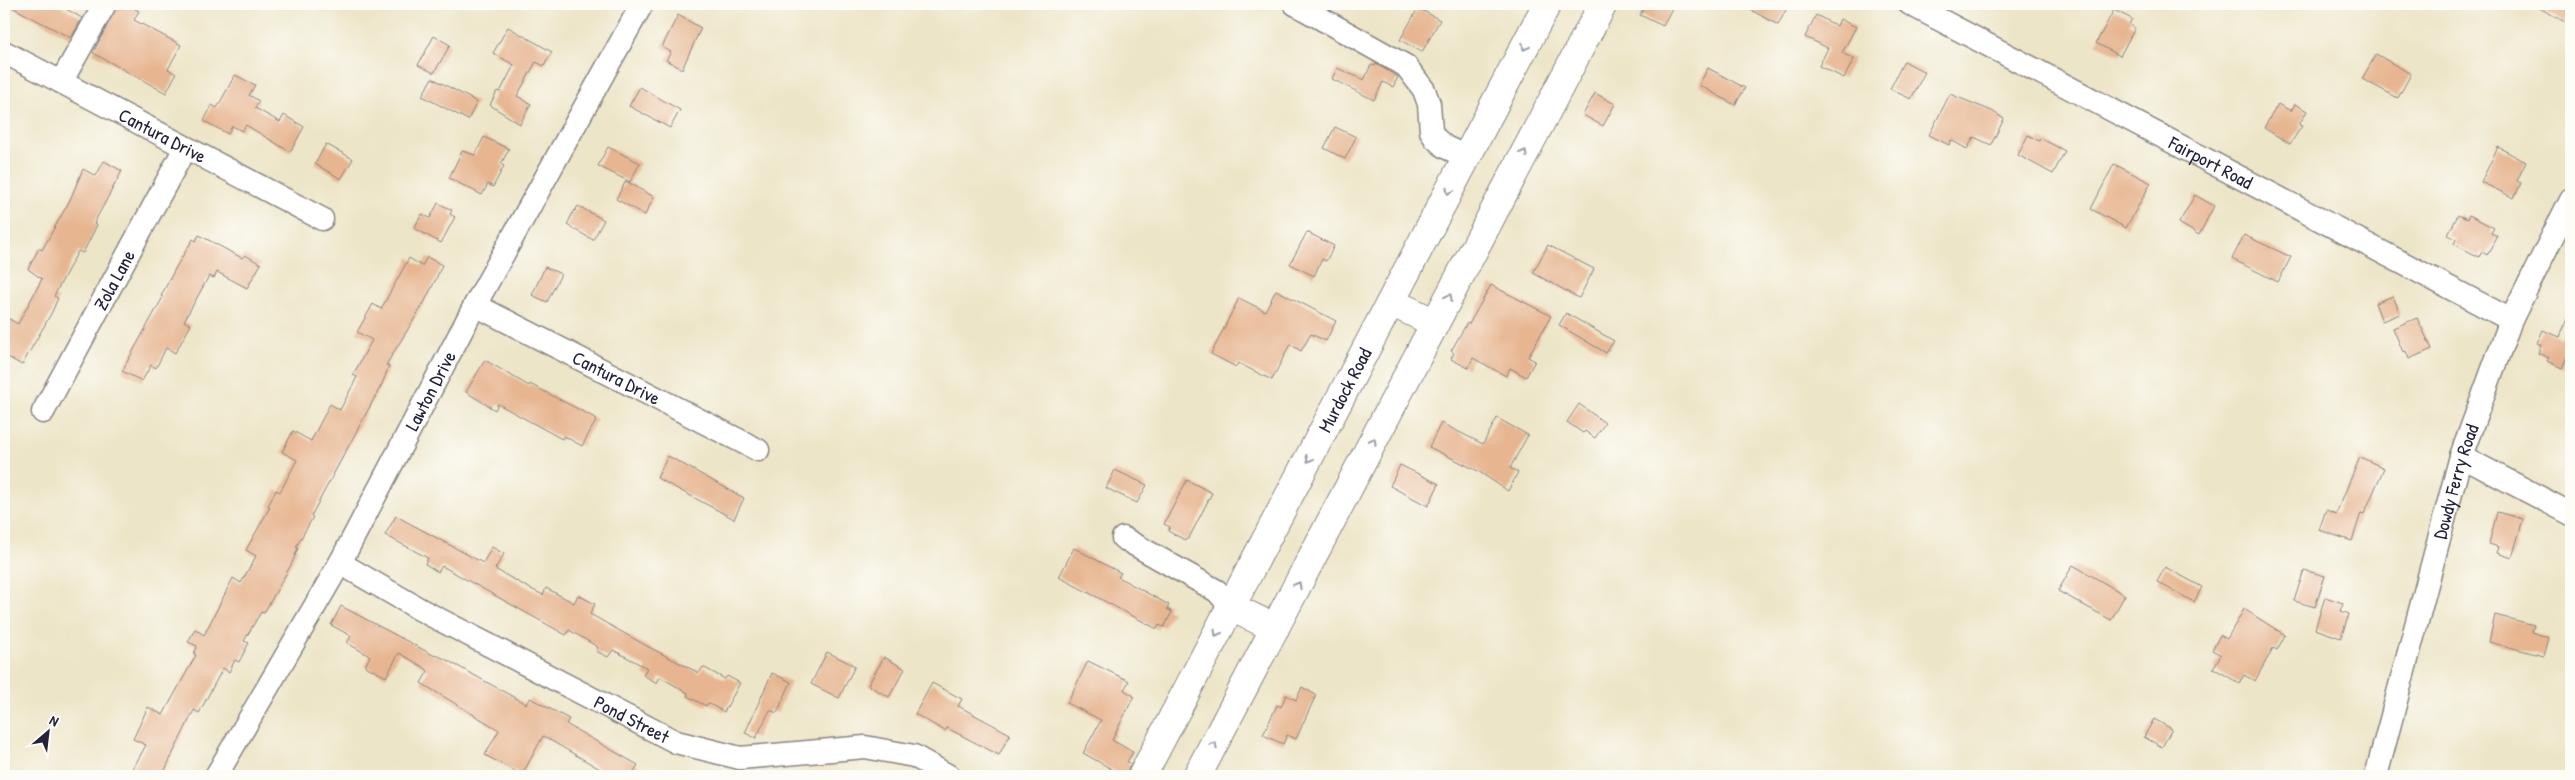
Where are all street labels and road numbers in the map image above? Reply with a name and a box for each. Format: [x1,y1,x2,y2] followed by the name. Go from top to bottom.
[114,101,211,169] street label: Cantura Drive
[2164,129,2258,195] street label: Fairport Road
[87,245,141,315] street label: Zola Lane
[1312,343,1378,437] street label: Murdock Road
[568,344,665,411] street label: Cantura Drive
[399,346,462,435] street label: Lawton Drive
[2427,420,2485,542] street label: Dowdy Ferry Road
[590,689,674,750] street label: Pond Street

